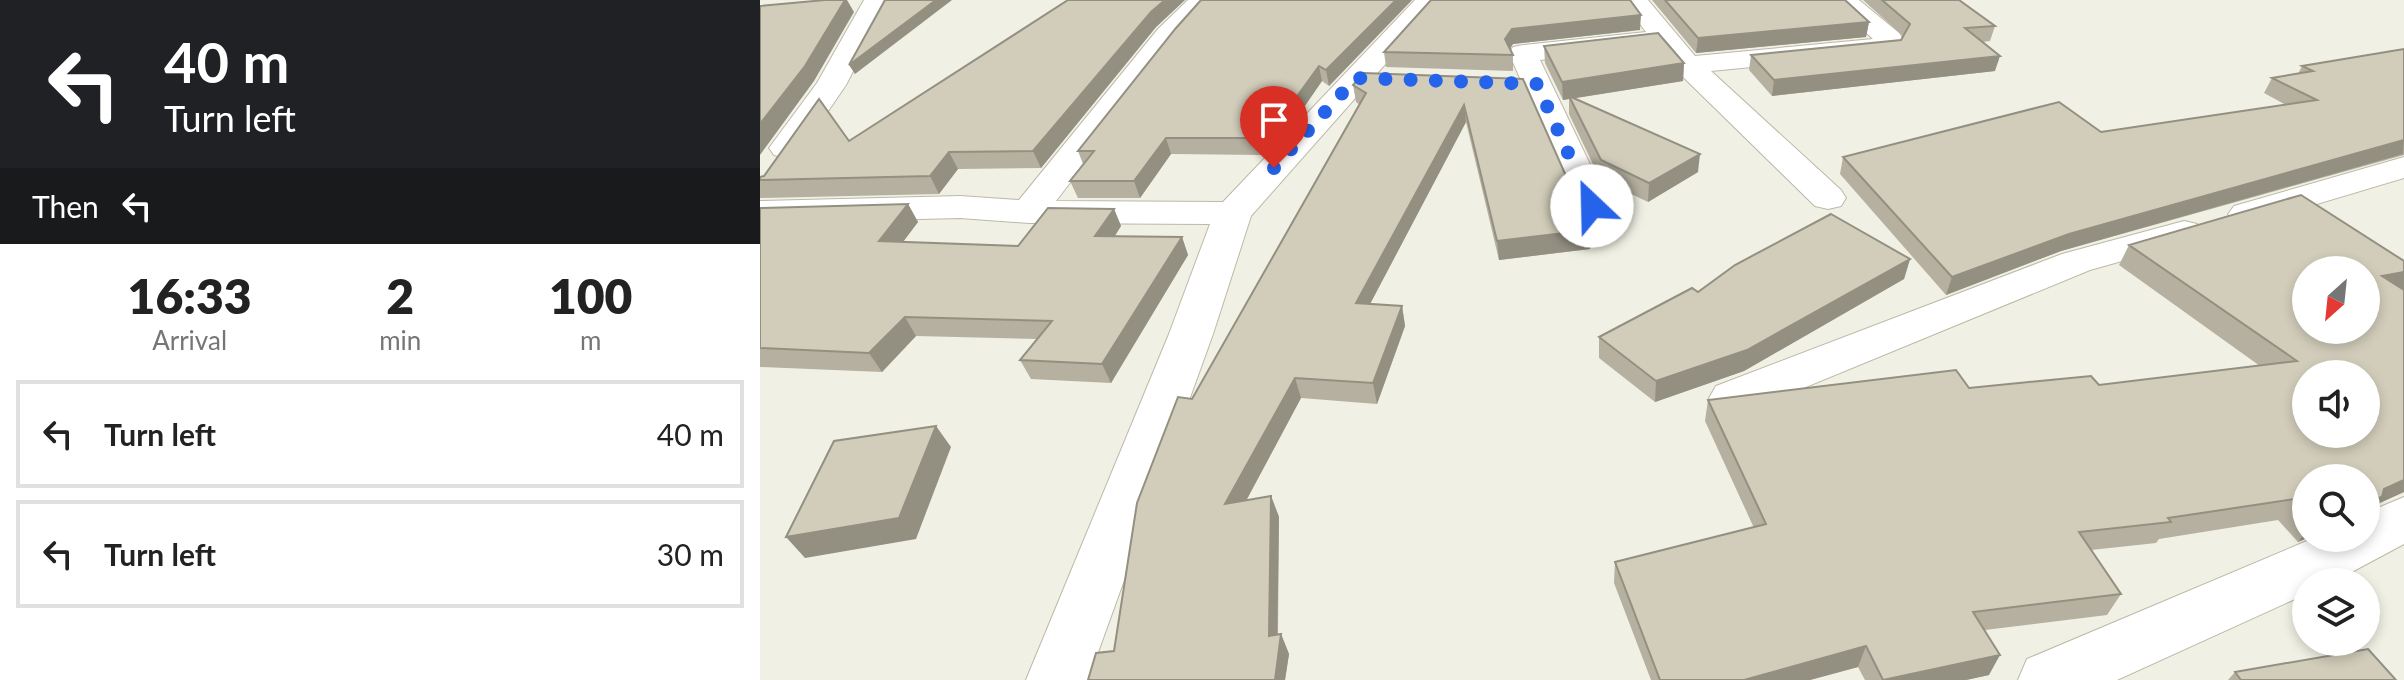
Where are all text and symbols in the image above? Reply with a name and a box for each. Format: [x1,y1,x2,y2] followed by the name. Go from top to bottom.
[164,28,289,95] text: 40 m
[32,32,136,136] icon: left
[1240,86,1308,168] pin
[164,96,296,140] text: Turn left
[1252,98,1296,142] icon: arrive
[1550,164,1634,248] position arrow
[115,184,159,228] icon: left
[32,188,99,224] text: Then
[2292,256,2380,344] north arrow
[2292,256,2380,656] map controls
[128,267,252,324] text: 16:33
[386,267,414,324] text: 2
[549,267,632,324] text: 100
[152,324,227,356] text: Arrival
[379,324,421,356] text: min
[580,324,601,356] text: m
[2292,360,2380,448] button: sound
[36,412,80,456] icon: left
[104,416,216,452] text: Turn left
[657,416,724,452] text: 40 m
[2292,464,2380,552] button: search
[36,532,80,576] icon: left
[104,536,216,572] text: Turn left
[657,536,724,572] text: 30 m
[2292,568,2380,656] button: layers

